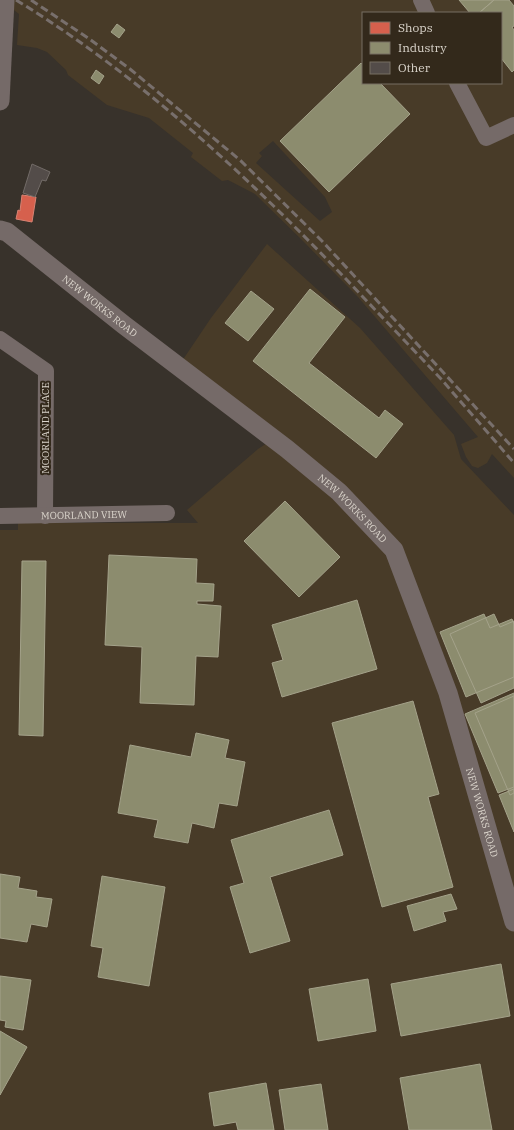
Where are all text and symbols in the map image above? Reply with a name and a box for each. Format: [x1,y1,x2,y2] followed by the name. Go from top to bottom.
[362,12,502,84] legend
[398,20,433,35] text: Shops
[398,40,447,55] text: Industry
[398,60,431,75] text: Other
[59,272,140,340] street label: NEW WORKS ROAD
[39,382,52,474] street label: MOORLAND PLACE
[315,471,390,546] street label: NEW WORKS ROAD
[41,508,128,522] street label: MOORLAND VIEW
[463,766,501,859] street label: NEW WORKS ROAD

